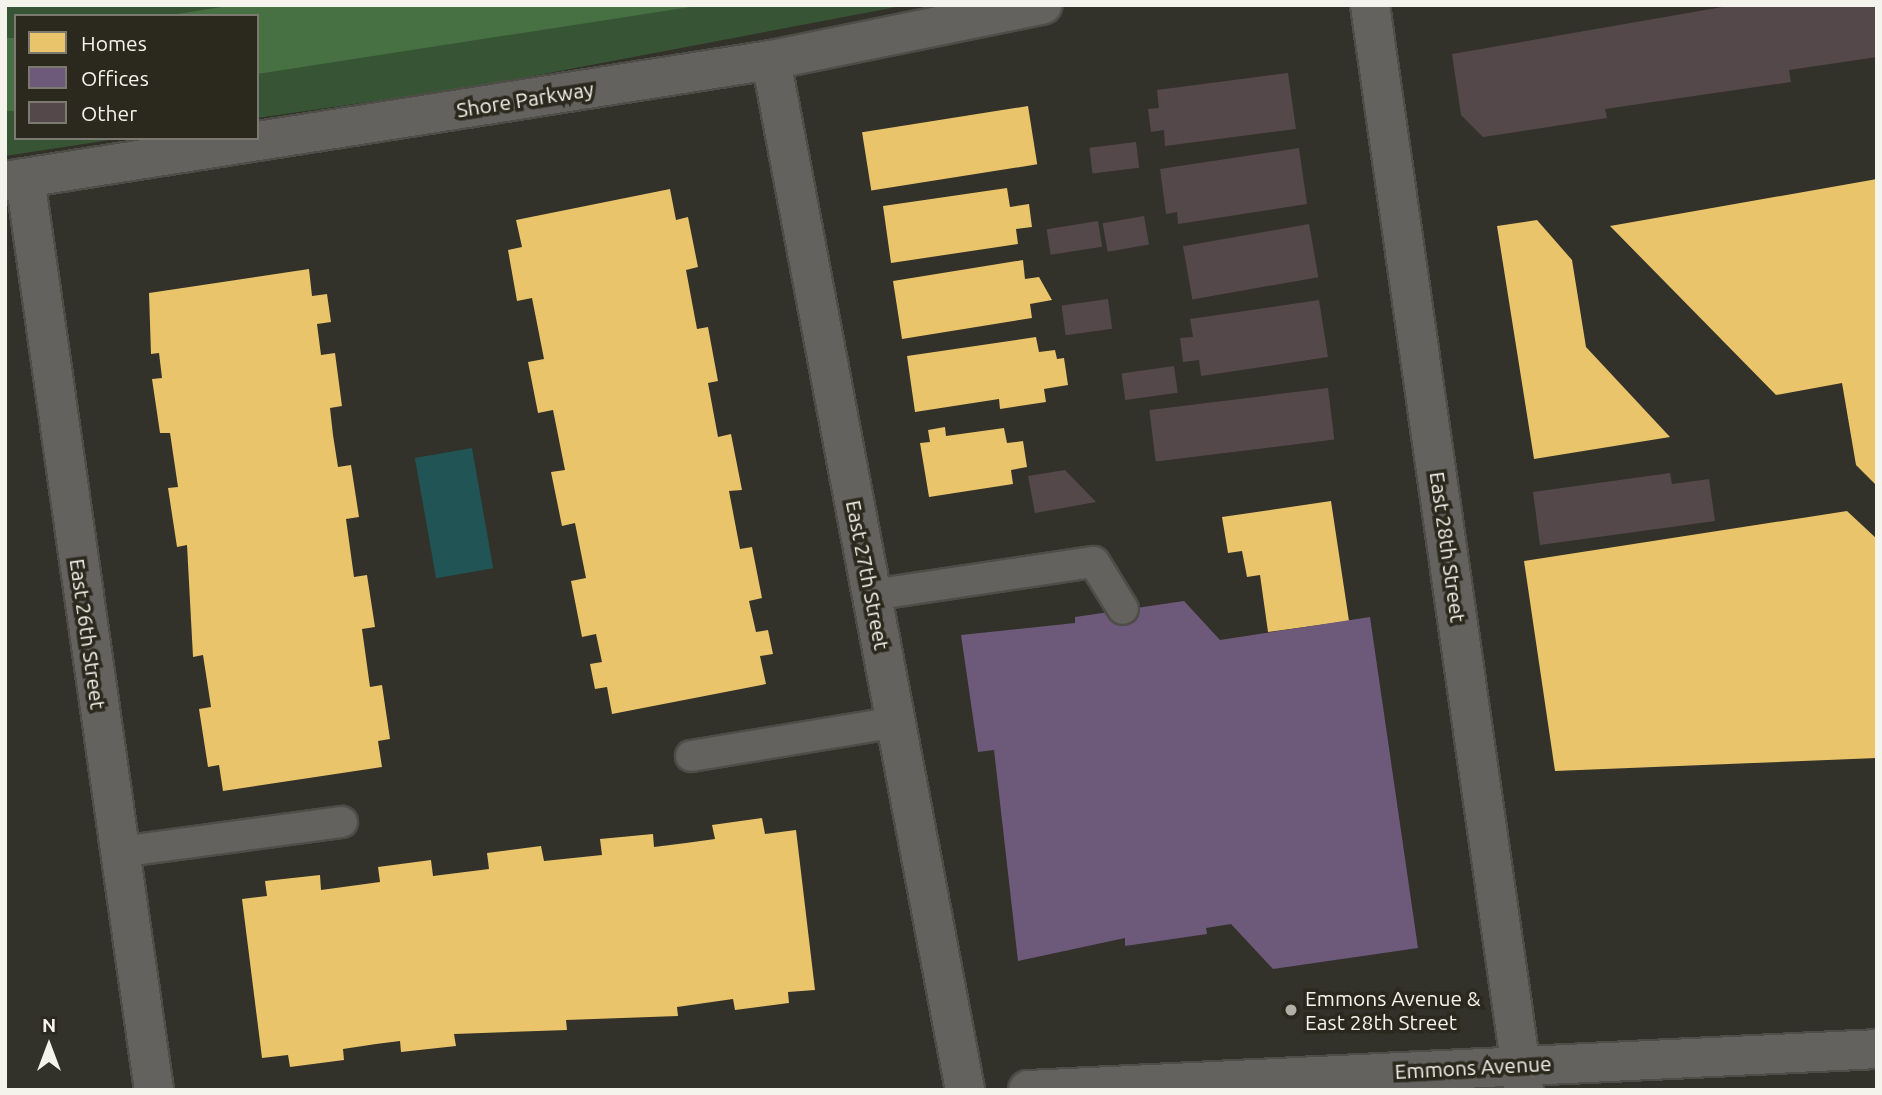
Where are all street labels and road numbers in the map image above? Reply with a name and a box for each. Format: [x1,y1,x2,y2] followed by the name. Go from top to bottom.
[455,76,595,122] street label: Shore Parkway
[1425,470,1471,624] street label: East 28th Street
[841,498,895,652] street label: East 27th Street
[65,557,111,711] street label: East 26th Street
[1394,1050,1552,1084] street label: Emmons Avenue

